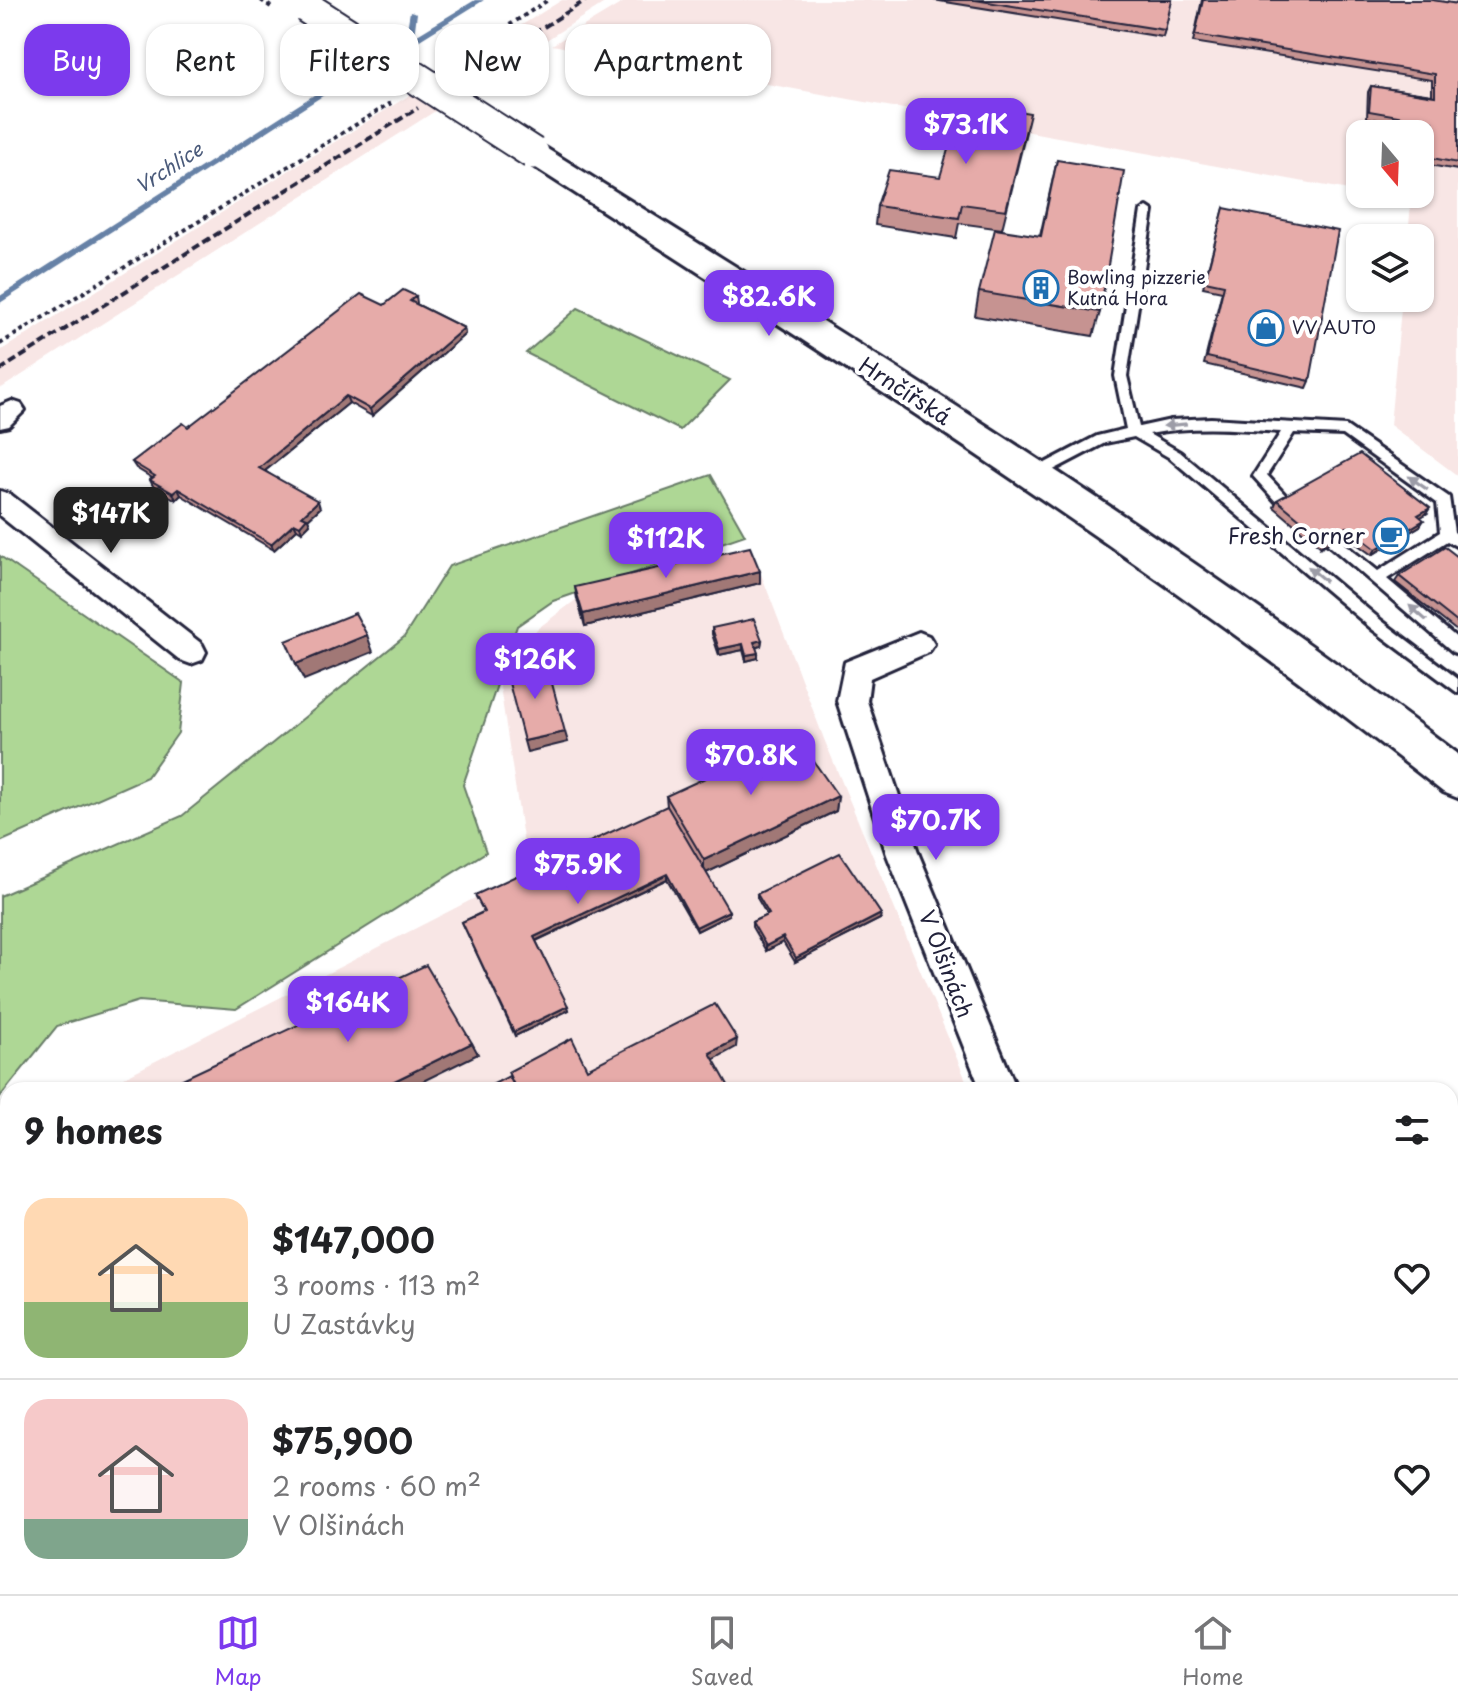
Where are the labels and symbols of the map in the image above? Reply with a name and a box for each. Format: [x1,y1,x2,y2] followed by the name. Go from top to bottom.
[901,98,1031,166] pin: $73.1K
[1346,120,1434,208] north arrow
[129,133,209,200] water label: Vrchlice
[1067,263,1206,311] place label: Bowling pizzerie Kutná Hora
[1022,269,1060,307] building icon: Bowling pizzerie Kutná Hora
[704,270,834,338] pin: $82.6K
[1247,309,1285,347] shop icon: VV AUTO
[1292,313,1376,340] place label: VV AUTO
[853,348,959,432] street label: Hrnčířská
[1162,419,1187,432] one-way arrow
[1408,476,1429,491] one-way arrow
[55,487,167,555] pin: $147K
[610,512,722,580] pin: $112K
[1372,517,1410,555] cafe icon: Fresh Corner
[1227,518,1366,551] place label: Fresh Corner
[1308,566,1328,583] one-way arrow
[1408,605,1428,622] one-way arrow
[479,633,591,701] pin: $126K
[686,729,816,797] pin: $70.8K
[871,794,1001,862] pin: $70.7K
[513,838,643,906] pin: $75.9K
[912,905,983,1022] street label: V Olšinách
[292,976,404,1044] pin: $164K

